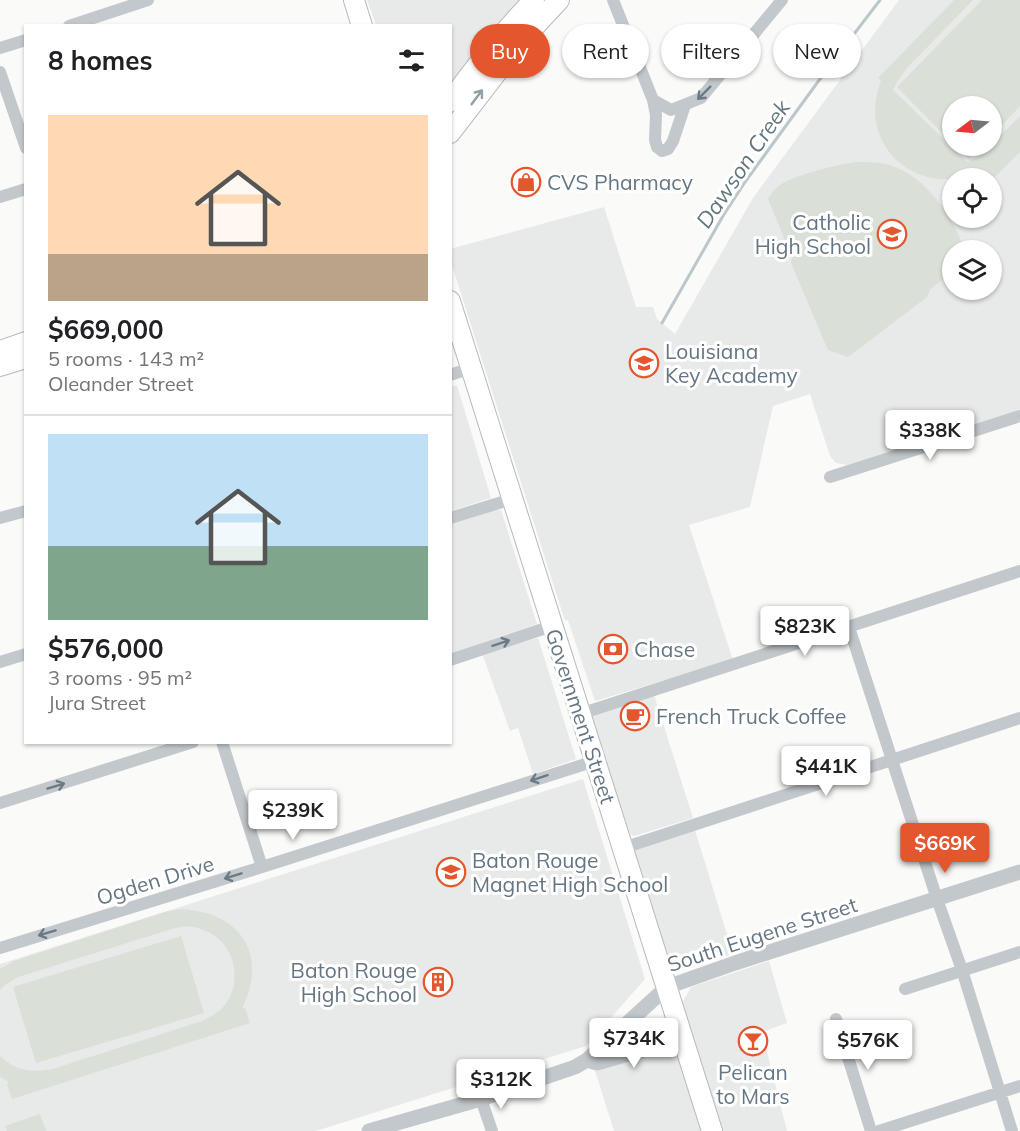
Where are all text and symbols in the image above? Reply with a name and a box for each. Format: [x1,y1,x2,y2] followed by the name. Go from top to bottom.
[470,24,550,78] chip: Buy
[562,24,649,78] chip: Rent
[661,24,761,78] chip: Filters
[773,24,861,78] chip: New
[48,44,152,77] text: 8 homes
[395,44,428,77] icon: filters
[697,85,711,100] one-way arrow
[471,89,483,105] one-way arrow
[690,94,797,233] water label: Dawson Creek
[942,96,1002,156] north arrow
[942,96,1002,300] map controls
[184,154,292,262] icon: home
[510,166,542,198] shop icon: CVS Pharmacy
[942,168,1002,228] button: locate
[547,169,693,195] place label: CVS Pharmacy
[755,209,871,259] place label: Catholic High School
[876,218,908,250] school or university icon: Catholic High School
[942,240,1002,300] button: layers
[48,313,164,346] text: $669,000
[665,338,798,388] place label: Louisiana Key Academy
[48,346,204,371] text: 5 rooms · 143 m²
[628,347,660,379] school or university icon: Louisiana Key Academy
[48,371,193,396] text: Oleander Street
[888,410,972,461] pin: $338K
[899,417,961,442] text: $338K
[184,473,292,581] icon: home
[763,606,847,657] pin: $823K
[774,613,836,638] text: $823K
[540,625,622,807] street label: Government Street
[48,632,164,665] text: $576,000
[597,633,629,665] bank icon: Chase
[634,636,695,662] place label: Chase
[491,637,510,648] one-way arrow
[48,665,192,690] text: 3 rooms · 95 m²
[48,690,146,715] text: Jura Street
[619,700,651,732] cafe icon: French Truck Coffee
[656,703,846,729] place label: French Truck Coffee
[784,746,868,797] pin: $441K
[795,753,857,778] text: $441K
[530,774,549,785] one-way arrow
[46,779,65,790] one-way arrow
[251,790,335,841] pin: $239K
[262,797,324,822] text: $239K
[903,823,987,874] pin: $669K
[914,830,976,855] text: $669K
[472,847,668,897] place label: Baton Rouge Magnet High School
[93,850,217,910] street label: Ogden Drive
[435,856,467,888] school or university icon: Baton Rouge Magnet High School
[224,871,243,882] one-way arrow
[664,891,860,977] street label: South Eugene Street
[38,928,57,939] one-way arrow
[291,957,417,1007] place label: Baton Rouge High School
[422,966,454,998] building icon: Baton Rouge High School
[592,1018,676,1069] pin: $734K
[826,1020,910,1071] pin: $576K
[603,1025,665,1050] text: $734K
[737,1025,769,1057] bar icon: Pelican to Mars
[837,1027,899,1052] text: $576K
[459,1059,543,1110] pin: $312K
[716,1059,790,1109] place label: Pelican to Mars
[470,1066,532,1091] text: $312K

